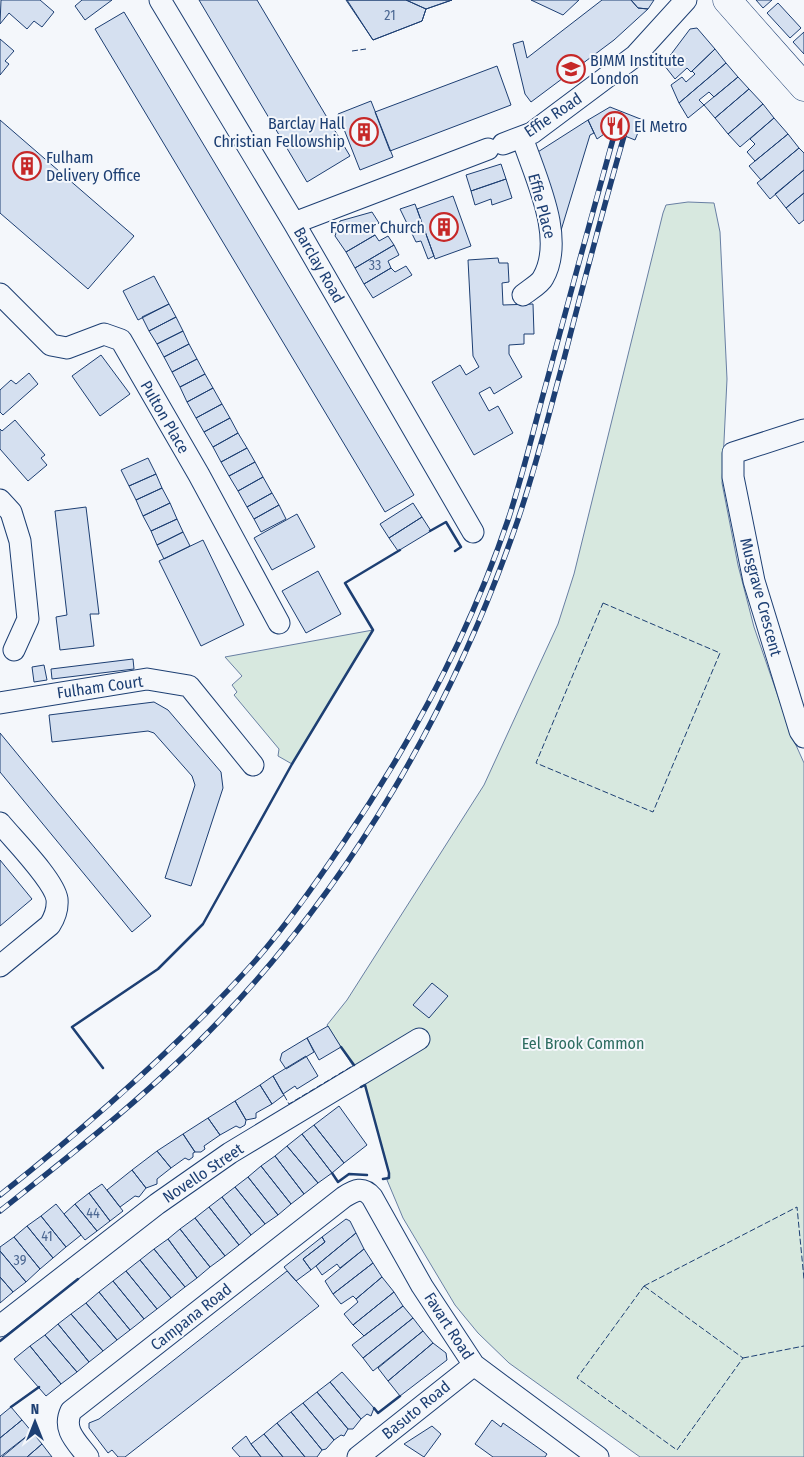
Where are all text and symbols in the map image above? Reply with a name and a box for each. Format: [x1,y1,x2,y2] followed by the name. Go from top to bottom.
[384,7,396,24] house number: 21
[590,51,685,88] place label: BIMM Institute London
[556,54,586,84] school or university icon: BIMM Institute London
[521,89,585,141] street label: Effie Road
[600,111,630,141] restaurant icon: El Metro
[213,114,345,151] place label: Barclay Hall Christian Fellowship
[349,117,379,147] building icon: Barclay Hall Christian Fellowship
[634,117,687,136] place label: El Metro
[46,148,141,185] place label: Fulham Delivery Office
[12,151,42,181] building icon: Fulham Delivery Office
[524,171,560,241] street label: Effie Place
[429,212,459,242] building icon: Former Church
[330,218,425,237] place label: Former Church
[290,224,348,306] street label: Barclay Road
[369,257,381,274] house number: 33
[137,377,193,457] street label: Pulton Place
[736,536,786,659] street label: Musgrave Crescent
[56,671,145,702] street label: Fulham Court
[522,1034,644,1053] park label: Eel Brook Common
[159,1139,247,1207] street label: Novello Street
[86,1205,100,1222] house number: 44
[41,1228,53,1245] house number: 41
[14,1252,27,1269] house number: 39
[147,1279,235,1355] street label: Campana Road
[420,1289,478,1363] street label: Favart Road
[378,1377,454,1443] street label: Basuto Road
[10,1397,60,1447] north arrow
[31,1401,39,1418] text: N

